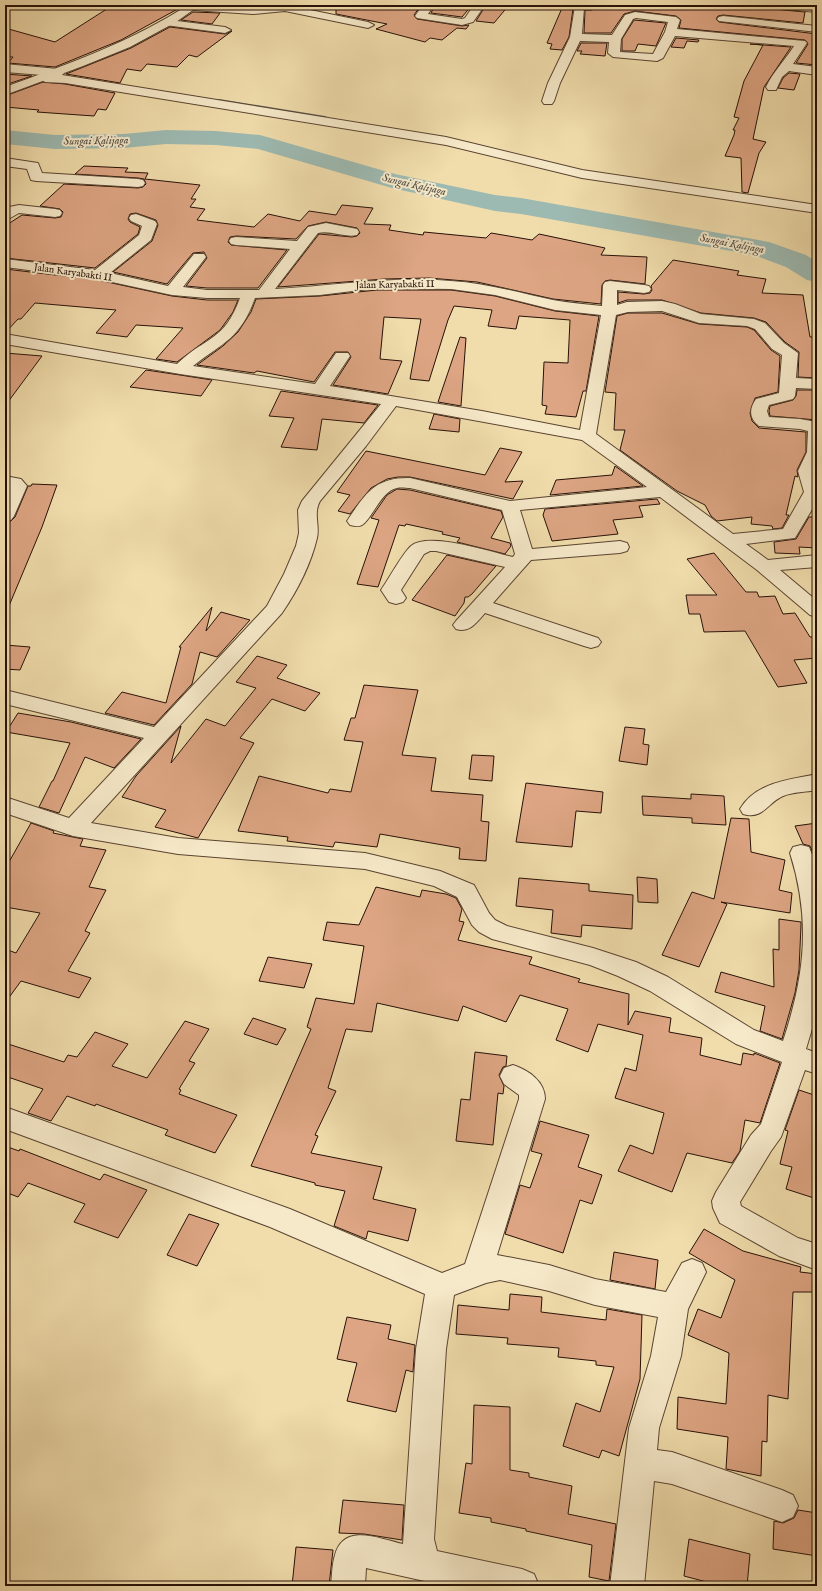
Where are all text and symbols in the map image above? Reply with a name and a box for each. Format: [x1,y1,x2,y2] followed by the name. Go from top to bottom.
[63,133,129,150] water label: Sungai Kalijaga
[381,171,447,200] water label: Sungai Kalijaga
[699,231,765,258] water label: Sungai Kalijaga
[32,261,114,285] street label: Jalan Karyabakti II
[354,278,435,292] street label: Jalan Karyabakti II

